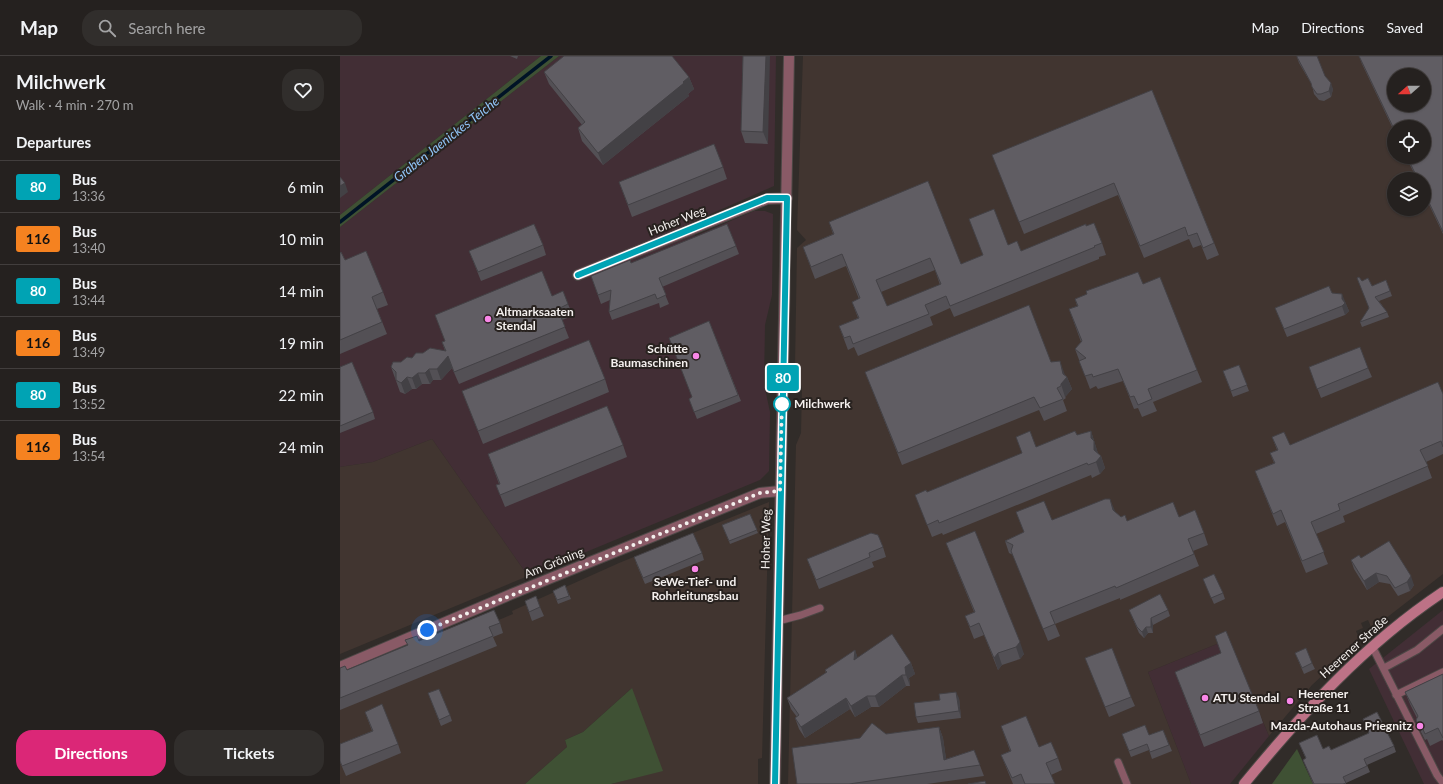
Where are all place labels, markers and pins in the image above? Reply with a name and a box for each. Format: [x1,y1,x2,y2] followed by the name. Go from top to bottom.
[495,304,574,333] place label: Altmarksaaten Stendal
[483,314,493,324] marker: Altmarksaaten Stendal
[610,341,689,370] place label: Schütte Baumaschinen
[691,351,701,361] marker: Schütte Baumaschinen
[773,395,791,413] marker: Milchwerk
[794,396,851,411] place label: Milchwerk
[690,564,700,574] marker: SeWe-Tief- und Rohrleitungsbau
[651,574,739,603] place label: SeWe-Tief- und Rohrleitungsbau
[1298,686,1350,715] place label: Heerener Straße 11
[1212,690,1279,705] place label: ATU Stendal
[1200,693,1210,703] marker: ATU Stendal
[1285,696,1295,706] marker: Heerener Straße 11
[1270,718,1412,733] place label: Mazda-Autohaus Priegnitz
[1415,721,1425,731] marker: Mazda-Autohaus Priegnitz

